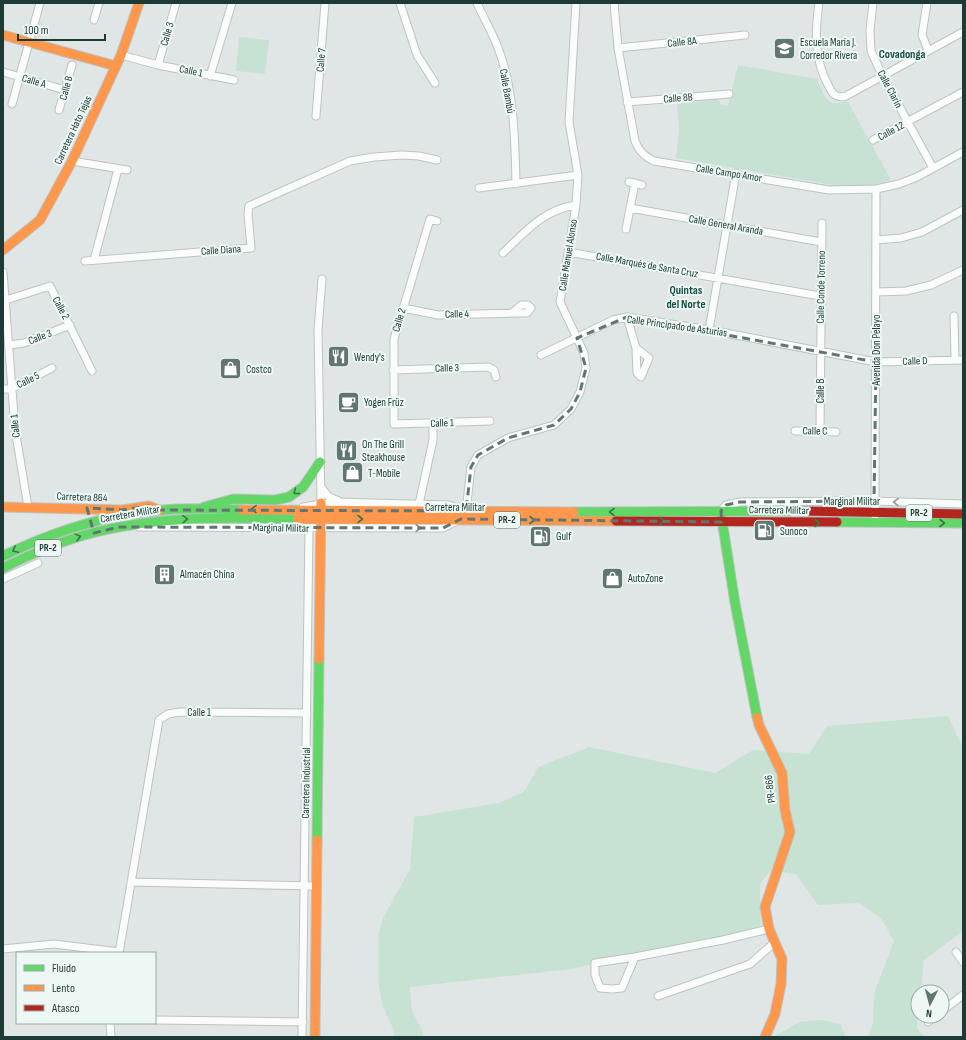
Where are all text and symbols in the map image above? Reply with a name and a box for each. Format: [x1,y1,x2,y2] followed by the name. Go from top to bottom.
[18,16,105,42] scale bar
[157,20,177,47] street label: Calle 3
[24,23,49,38] text: 100 m
[667,34,697,50] street label: Calle 8A
[772,35,798,61] school or university icon: Escuela María J. Corredor Rivera
[800,36,857,62] place label: Escuela María J. Corredor Rivera
[313,47,329,73] street label: Calle 7
[879,47,925,62] district label: Covadonga
[178,62,204,80] street label: Calle 1
[497,68,517,115] street label: Calle Bambú
[875,68,906,110] street label: Calle Clarín
[21,71,48,91] street label: Calle A
[57,74,75,102] street label: Calle B
[663,90,693,106] street label: Calle 8B
[51,94,95,166] street label: Carretera Hato Tejas
[876,118,907,143] street label: Calle 12
[695,161,763,185] street label: Calle Campo Amor
[688,212,764,238] street label: Calle General Aranda
[556,218,580,292] street label: Calle Manuel Alonso
[200,242,242,258] street label: Calle Diana
[595,250,699,280] street label: Calle Marqués de Santa Cruz
[814,250,828,324] street label: Calle Conde Torreno
[666,283,706,312] district label: Quintas del Norte
[50,294,73,322] street label: Calle 2
[389,306,409,333] street label: Calle 2
[445,307,470,321] street label: Calle 4
[626,313,728,339] street label: Calle Principado de Asturias
[870,314,883,386] street label: Avenida Don Pelayo
[26,326,54,347] street label: Calle 3
[325,344,351,370] restaurant icon: Wendy's
[354,351,385,364] place label: Wendy's
[902,354,928,368] street label: Calle D
[217,356,243,382] shop icon: Costco
[435,361,460,375] street label: Calle 3
[246,363,272,376] place label: Costco
[14,369,42,391] street label: Calle 5
[814,379,827,403] street label: Calle B
[335,389,361,415] cafe icon: Yogen Früz
[364,396,404,409] place label: Yogen Früz
[7,413,23,438] street label: Calle 1
[430,416,454,430] street label: Calle 1
[802,424,828,438] street label: Calle C
[334,437,360,463] restaurant icon: On The Grill Steakhouse
[362,438,405,464] place label: On The Grill Steakhouse
[339,460,365,486] shop icon: T-Mobile
[368,467,400,480] place label: T-Mobile
[293,487,300,494] one-way arrow
[56,490,108,504] street label: Carretera 864
[824,495,880,508] street label: Marginal Militar
[893,498,899,506] one-way arrow
[425,501,485,514] street label: Carretera Militar
[99,502,161,526] street label: Carretera Militar
[749,503,809,517] street label: Carretera Militar
[251,505,257,513] one-way arrow
[906,505,932,521] road number: PR-2
[609,508,615,516] one-way arrow
[494,512,520,528] road number: PR-2
[182,514,188,523] one-way arrow
[357,515,363,523] one-way arrow
[529,516,535,524] one-way arrow
[659,516,665,525] one-way arrow
[752,518,778,544] fuel station icon: Sunoco
[814,519,820,527] one-way arrow
[939,519,945,527] one-way arrow
[253,521,309,535] street label: Marginal Militar
[528,523,554,549] fuel station icon: Gulf
[415,524,421,532] one-way arrow
[780,525,808,538] place label: Sunoco
[556,530,572,543] place label: Gulf
[74,533,81,542] one-way arrow
[35,540,61,556] road number: PR-2
[11,545,19,553] one-way arrow
[151,561,177,587] building icon: Almacén China
[600,565,626,591] shop icon: AutoZone
[179,568,234,581] place label: Almacén China
[627,572,663,585] place label: AutoZone
[187,706,211,719] street label: Calle 1
[299,747,313,819] street label: Carretera Industrial
[762,774,778,804] street label: PR-866
[16,952,156,1024] legend
[52,961,76,976] text: Fluido
[52,981,75,996] text: Lento
[910,984,950,1024] north arrow
[51,1001,79,1016] text: Atasco
[925,1007,933,1020] text: N

